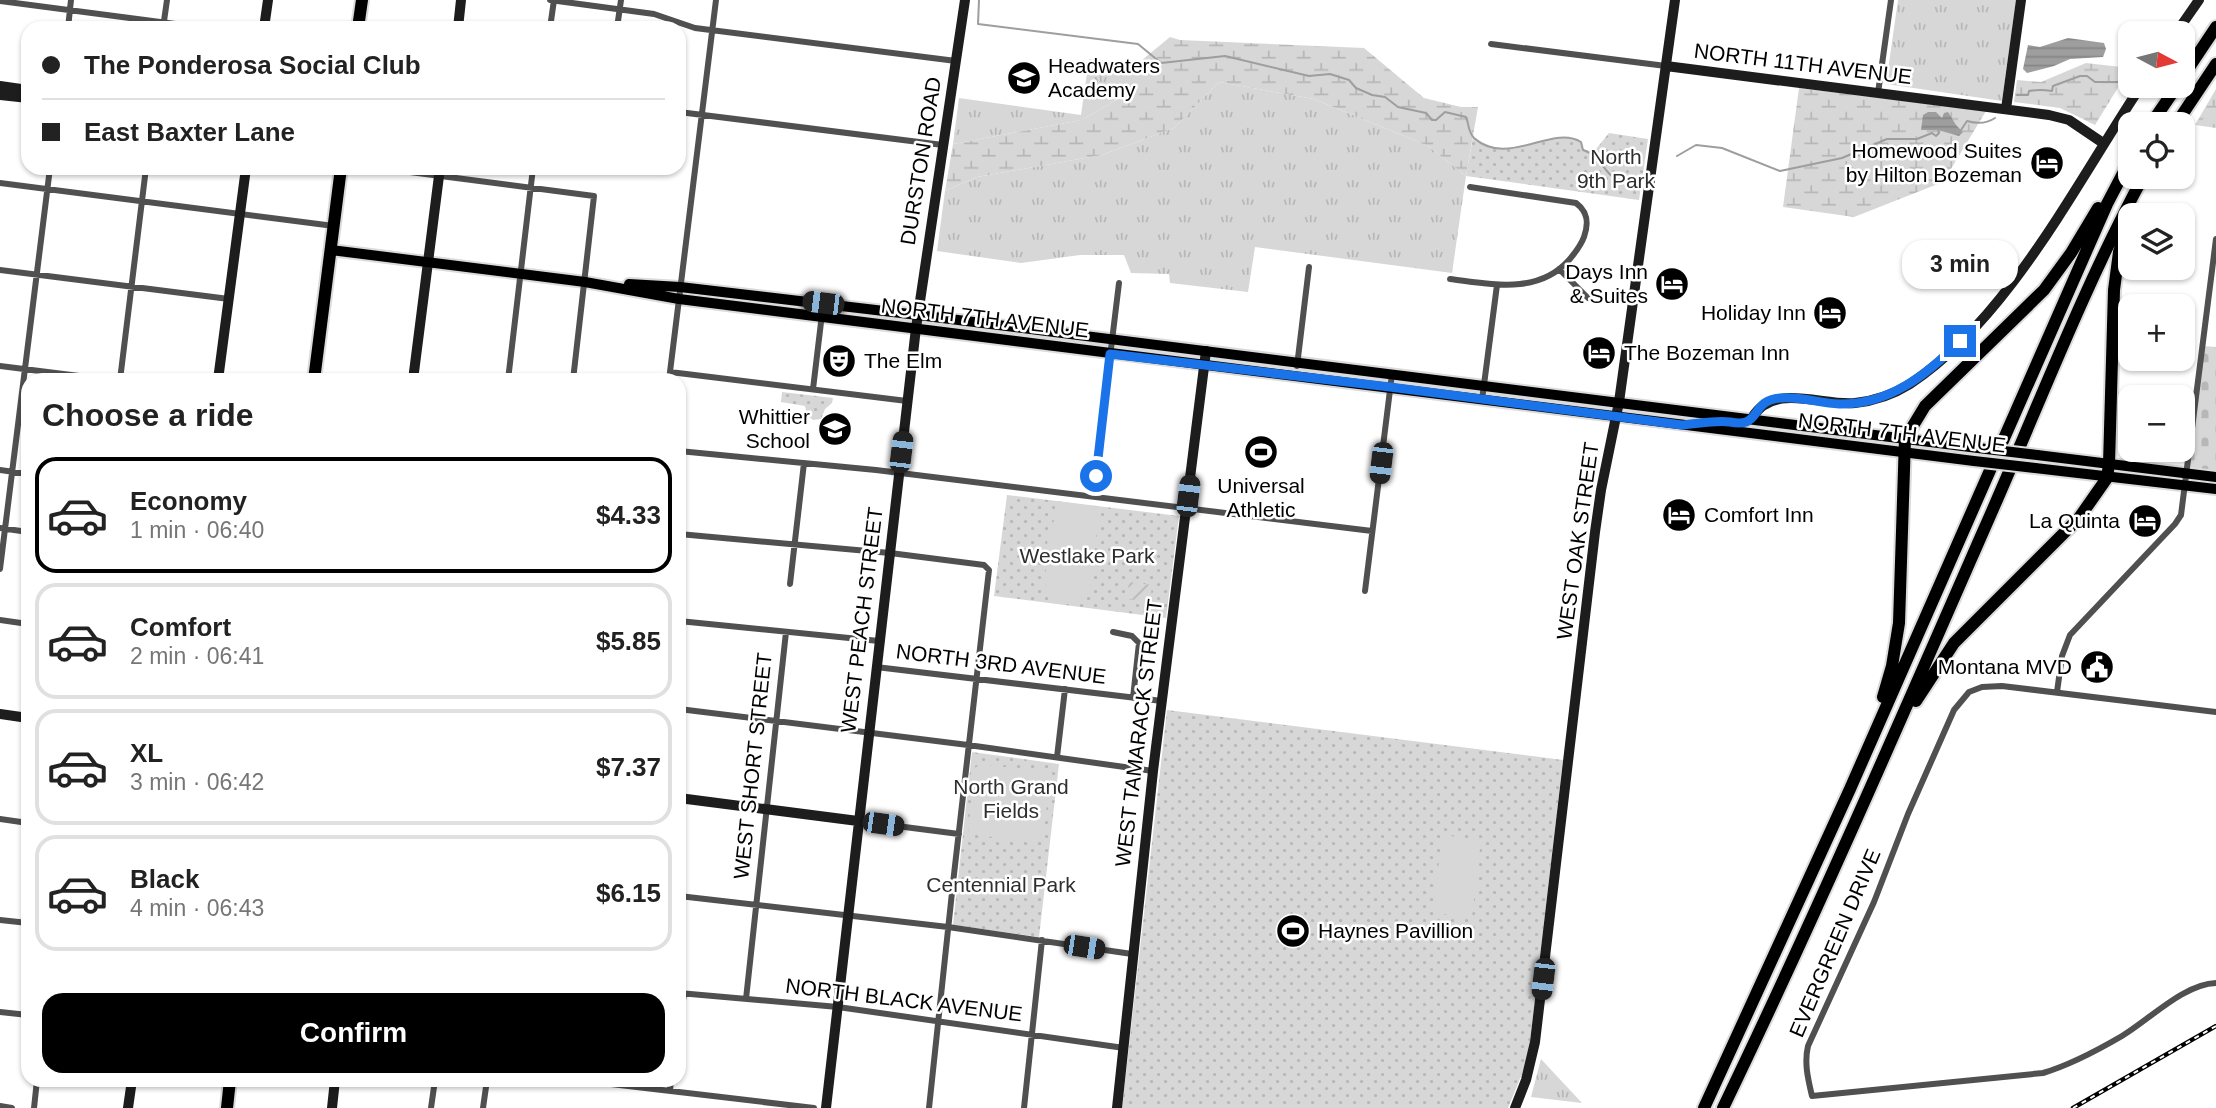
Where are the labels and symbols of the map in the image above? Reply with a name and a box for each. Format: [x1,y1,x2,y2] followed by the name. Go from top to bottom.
[2118,21,2194,98] north arrow
[1693,39,1913,88] street label: NORTH 11TH AVENUE
[1048,54,1160,101] place label: Headwaters Academy
[1005,59,1043,97] school or university icon: Headwaters Academy
[896,75,945,247] street label: DURSTON ROAD
[1846,139,2022,186] place label: Homewood Suites by Hilton Bozeman
[2028,144,2066,182] hotel icon: Homewood Suites by Hilton Bozeman
[1577,145,1656,192] park label: North 9th Park
[1902,240,2018,288] callout: 3 min
[1565,260,1648,307] place label: Days Inn & Suites
[1653,265,1691,303] hotel icon: Days Inn & Suites
[801,290,846,316] car
[880,293,1090,342] street label: NORTH 7TH AVENUE
[1811,294,1849,332] hotel icon: Holiday Inn
[1701,301,1806,324] place label: Holiday Inn
[1944,325,1976,357] route end
[1580,334,1618,372] hotel icon: The Bozeman Inn
[1624,341,1790,364] place label: The Bozeman Inn
[820,342,858,380] theatre icon: The Elm
[864,349,942,372] place label: The Elm
[739,405,810,452] place label: Whittier School
[1797,408,2007,457] street label: NORTH 7TH AVENUE
[816,410,854,448] school or university icon: Whittier School
[889,430,914,474] car
[1242,433,1280,471] sports icon: Universal Athletic
[1369,441,1394,485] car
[1552,441,1603,641] street label: WEST OAK STREET
[1080,460,1112,492] route start
[1176,474,1201,518] car
[1217,474,1305,521] place label: Universal Athletic
[1660,496,1698,534] hotel icon: Comfort Inn
[2126,502,2164,540] hotel icon: La Quinta
[1704,503,1814,526] place label: Comfort Inn
[836,506,887,734] street label: WEST PEACH STREET
[2029,509,2120,532] place label: La Quinta
[1020,544,1155,567] park label: Westlake Park
[1111,598,1166,868] street label: WEST TAMARACK STREET
[895,639,1107,688] street label: NORTH 3RD AVENUE
[2078,648,2116,686] public building icon: Montana MVD
[729,651,776,880] street label: WEST SHORT STREET
[1938,655,2072,678] place label: Montana MVD
[953,775,1069,822] park label: North Grand Fields
[861,811,906,837] car
[1785,845,1885,1040] street label: EVERGREEN DRIVE
[926,873,1076,896] park label: Centennial Park
[1274,912,1312,950] sports icon: Haynes Pavillion
[1318,919,1473,942] place label: Haynes Pavillion
[1062,933,1107,961] car
[1531,957,1556,1001] car
[784,974,1024,1025] street label: NORTH BLACK AVENUE

